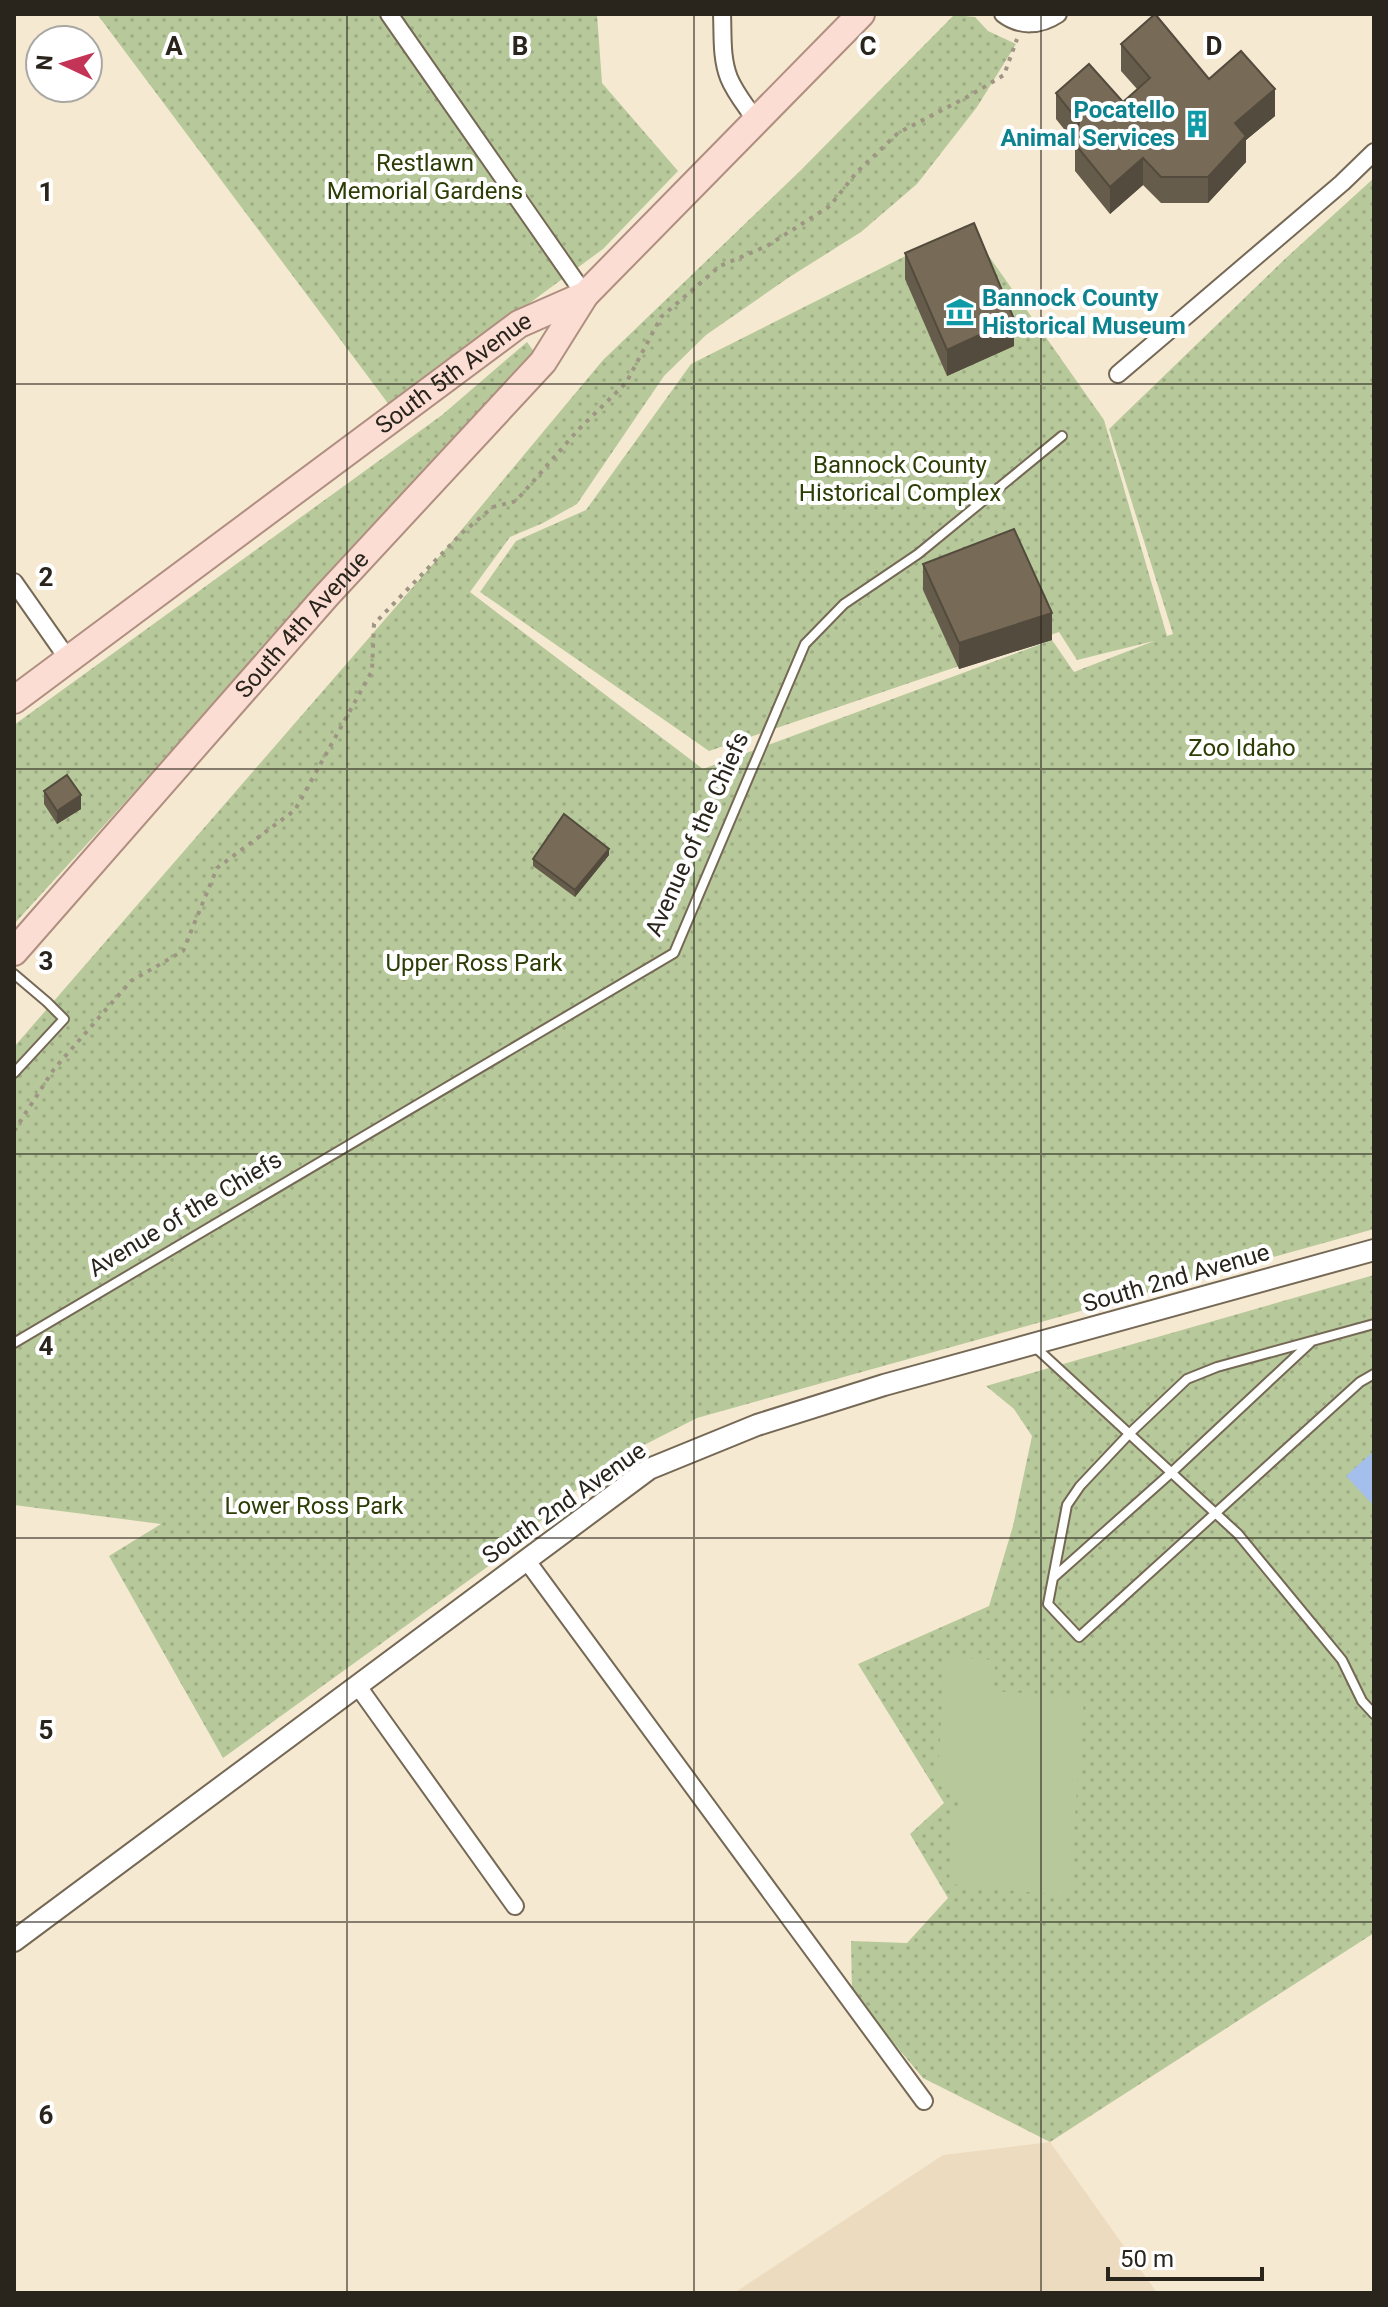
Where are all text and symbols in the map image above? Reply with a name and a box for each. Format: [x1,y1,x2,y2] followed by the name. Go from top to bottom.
[24,24,104,104] north arrow
[165,31,183,61] text: A
[512,31,528,61] text: B
[859,31,877,61] text: C
[1206,31,1222,61] text: D
[32,54,58,71] text: N
[1000,96,1175,152] place label: Pocatello Animal Services
[1182,109,1212,139] building icon: Pocatello Animal Services
[327,149,523,205] park label: Restlawn Memorial Gardens
[39,177,53,207] text: 1
[982,284,1186,340] place label: Bannock County Historical Museum
[945,297,975,327] museum icon: Bannock County Historical Museum
[370,306,536,440] street label: South 5th Avenue
[799,451,1001,507] park label: Bannock County Historical Complex
[229,545,375,704] street label: South 4th Avenue
[39,562,53,592] text: 2
[639,728,755,940] street label: Avenue of the Chiefs
[1188,734,1296,762] park label: Zoo Idaho
[39,946,53,976] text: 3
[386,949,563,977] park label: Upper Ross Park
[83,1145,287,1283] street label: Avenue of the Chiefs
[1079,1238,1273,1318] street label: South 2nd Avenue
[39,1331,54,1361] text: 4
[477,1436,651,1570] street label: South 2nd Avenue
[224,1492,404,1520] park label: Lower Ross Park
[39,1715,53,1745] text: 5
[39,2100,54,2130] text: 6
[1108,2231,1262,2281] scale bar
[1120,2245,1174,2273] text: 50 m

